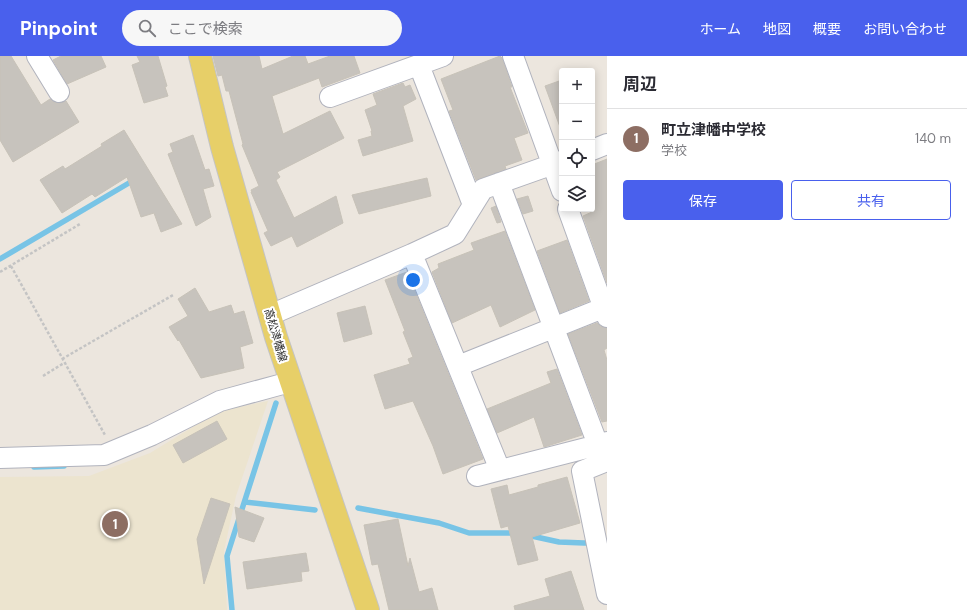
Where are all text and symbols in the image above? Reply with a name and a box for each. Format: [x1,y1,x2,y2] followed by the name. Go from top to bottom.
[122,10,402,46] search box
[20,16,98,41] text: Pinpoint
[136,17,158,39] icon: search
[168,19,243,39] text: ここで検索
[699,20,741,38] text: ホーム
[763,20,791,38] text: 地図
[813,20,841,38] text: 概要
[863,20,947,38] text: お問い合わせ
[559,68,595,212] map controls
[559,68,595,104] button: +
[623,73,657,95] text: 周辺
[559,104,595,140] button: −
[661,120,766,140] text: 町立津幡中学校
[634,130,638,147] text: 1
[915,130,951,147] text: 140 m
[559,140,595,176] button: locate
[661,142,687,159] text: 学校
[559,176,595,212] button: layers
[623,180,783,220] button: 保存
[791,180,951,220] button: 共有
[403,270,423,290] your location
[262,307,290,363] street label: 高松津幡線
[102,509,128,539] pin: 1

